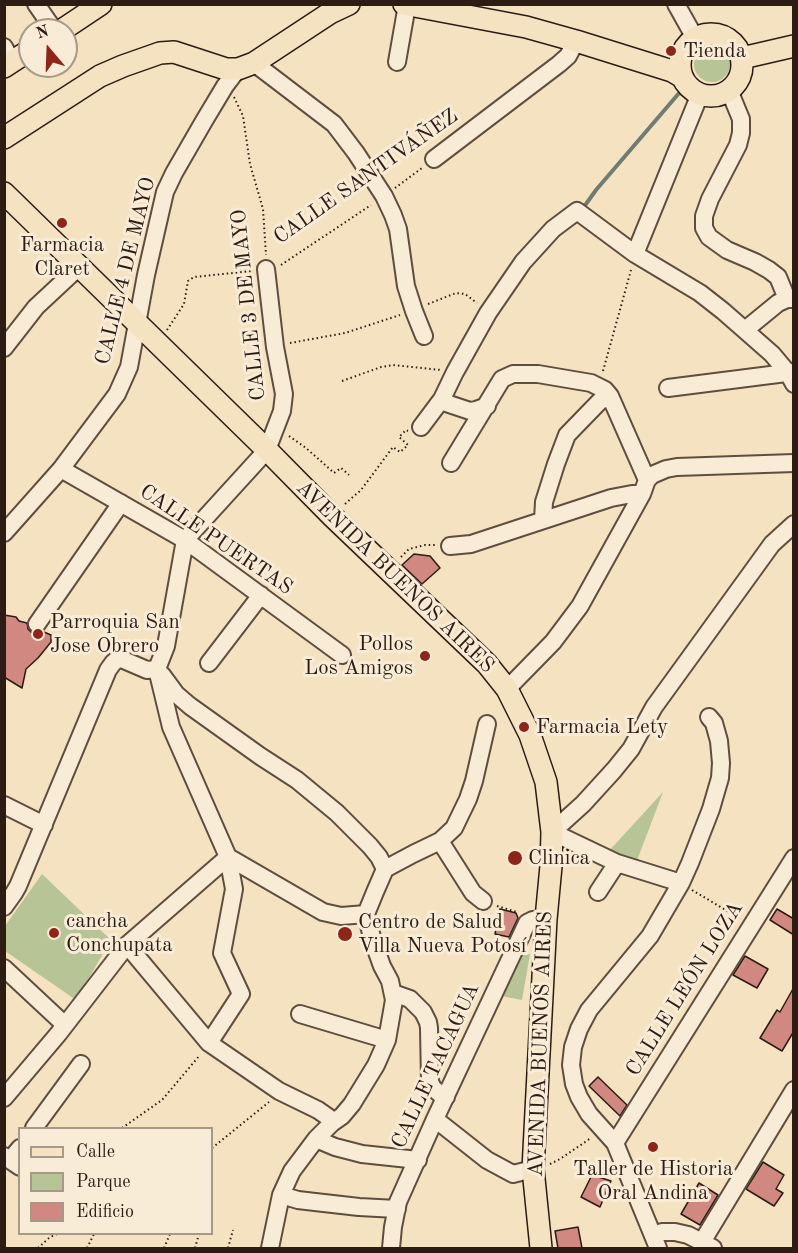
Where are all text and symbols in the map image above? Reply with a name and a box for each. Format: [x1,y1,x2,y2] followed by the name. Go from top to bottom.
[18,18,78,78] north arrow
[34,23,51,42] text: N
[683,38,746,64] place label: Tienda
[664,44,678,58] marker: Tienda
[269,104,463,250] street label: CALLE SANTIVÁÑEZ
[90,175,162,367] street label: CALLE 4 DE MAYO
[226,208,272,402] street label: CALLE 3 DE MAYO
[55,216,69,230] marker: Farmacia Claret
[20,232,104,282] place label: Farmacia Claret
[290,475,500,679] street label: AVENIDA BUENOS AIRES
[134,479,298,601] street label: CALLE PUERTAS
[50,609,180,659] place label: Parroquia San Jose Obrero
[31,627,45,641] marker: Parroquia San Jose Obrero
[304,631,413,681] place label: Pollos Los Amigos
[418,649,432,663] marker: Pollos Los Amigos
[536,714,668,740] place label: Farmacia Lety
[517,720,531,734] marker: Farmacia Lety
[528,845,590,871] place label: Clinica
[506,849,524,867] marker: Clinica
[621,897,749,1081] street label: CALLE LEÓN LOZA
[66,908,173,958] place label: cancha Conchupata
[358,909,526,959] place label: Centro de Salud Villa Nueva Potosí
[524,911,558,1177] street label: AVENIDA BUENOS AIRES
[336,925,354,943] marker: Centro de Salud Villa Nueva Potosí
[47,926,61,940] marker: cancha Conchupata
[387,979,485,1153] street label: CALLE TACAGUA
[18,1127,213,1235] legend
[646,1140,660,1154] marker: Taller de Historia Oral Andina
[76,1143,115,1161] text: Calle
[573,1156,733,1206] place label: Taller de Historia Oral Andina
[76,1173,131,1191] text: Parque
[76,1203,134,1221] text: Edificio

